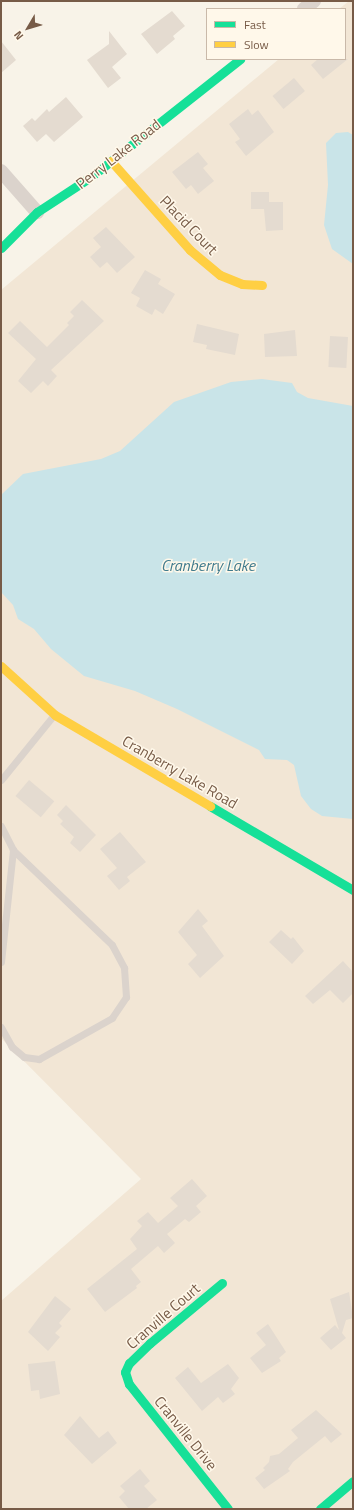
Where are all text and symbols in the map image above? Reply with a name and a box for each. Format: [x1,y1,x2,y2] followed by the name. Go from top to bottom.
[8,8,48,48] north arrow
[206,8,346,60] legend
[244,15,266,34] text: Fast
[10,27,27,43] text: N
[244,35,269,54] text: Slow
[72,115,164,193] street label: Perry Lake Road
[156,192,222,258] street label: Placid Court
[161,555,255,575] water label: Cranberry Lake
[119,732,241,812] street label: Cranberry Lake Road
[123,1279,203,1353] street label: Cranville Court
[151,1392,221,1474] street label: Cranville Drive

